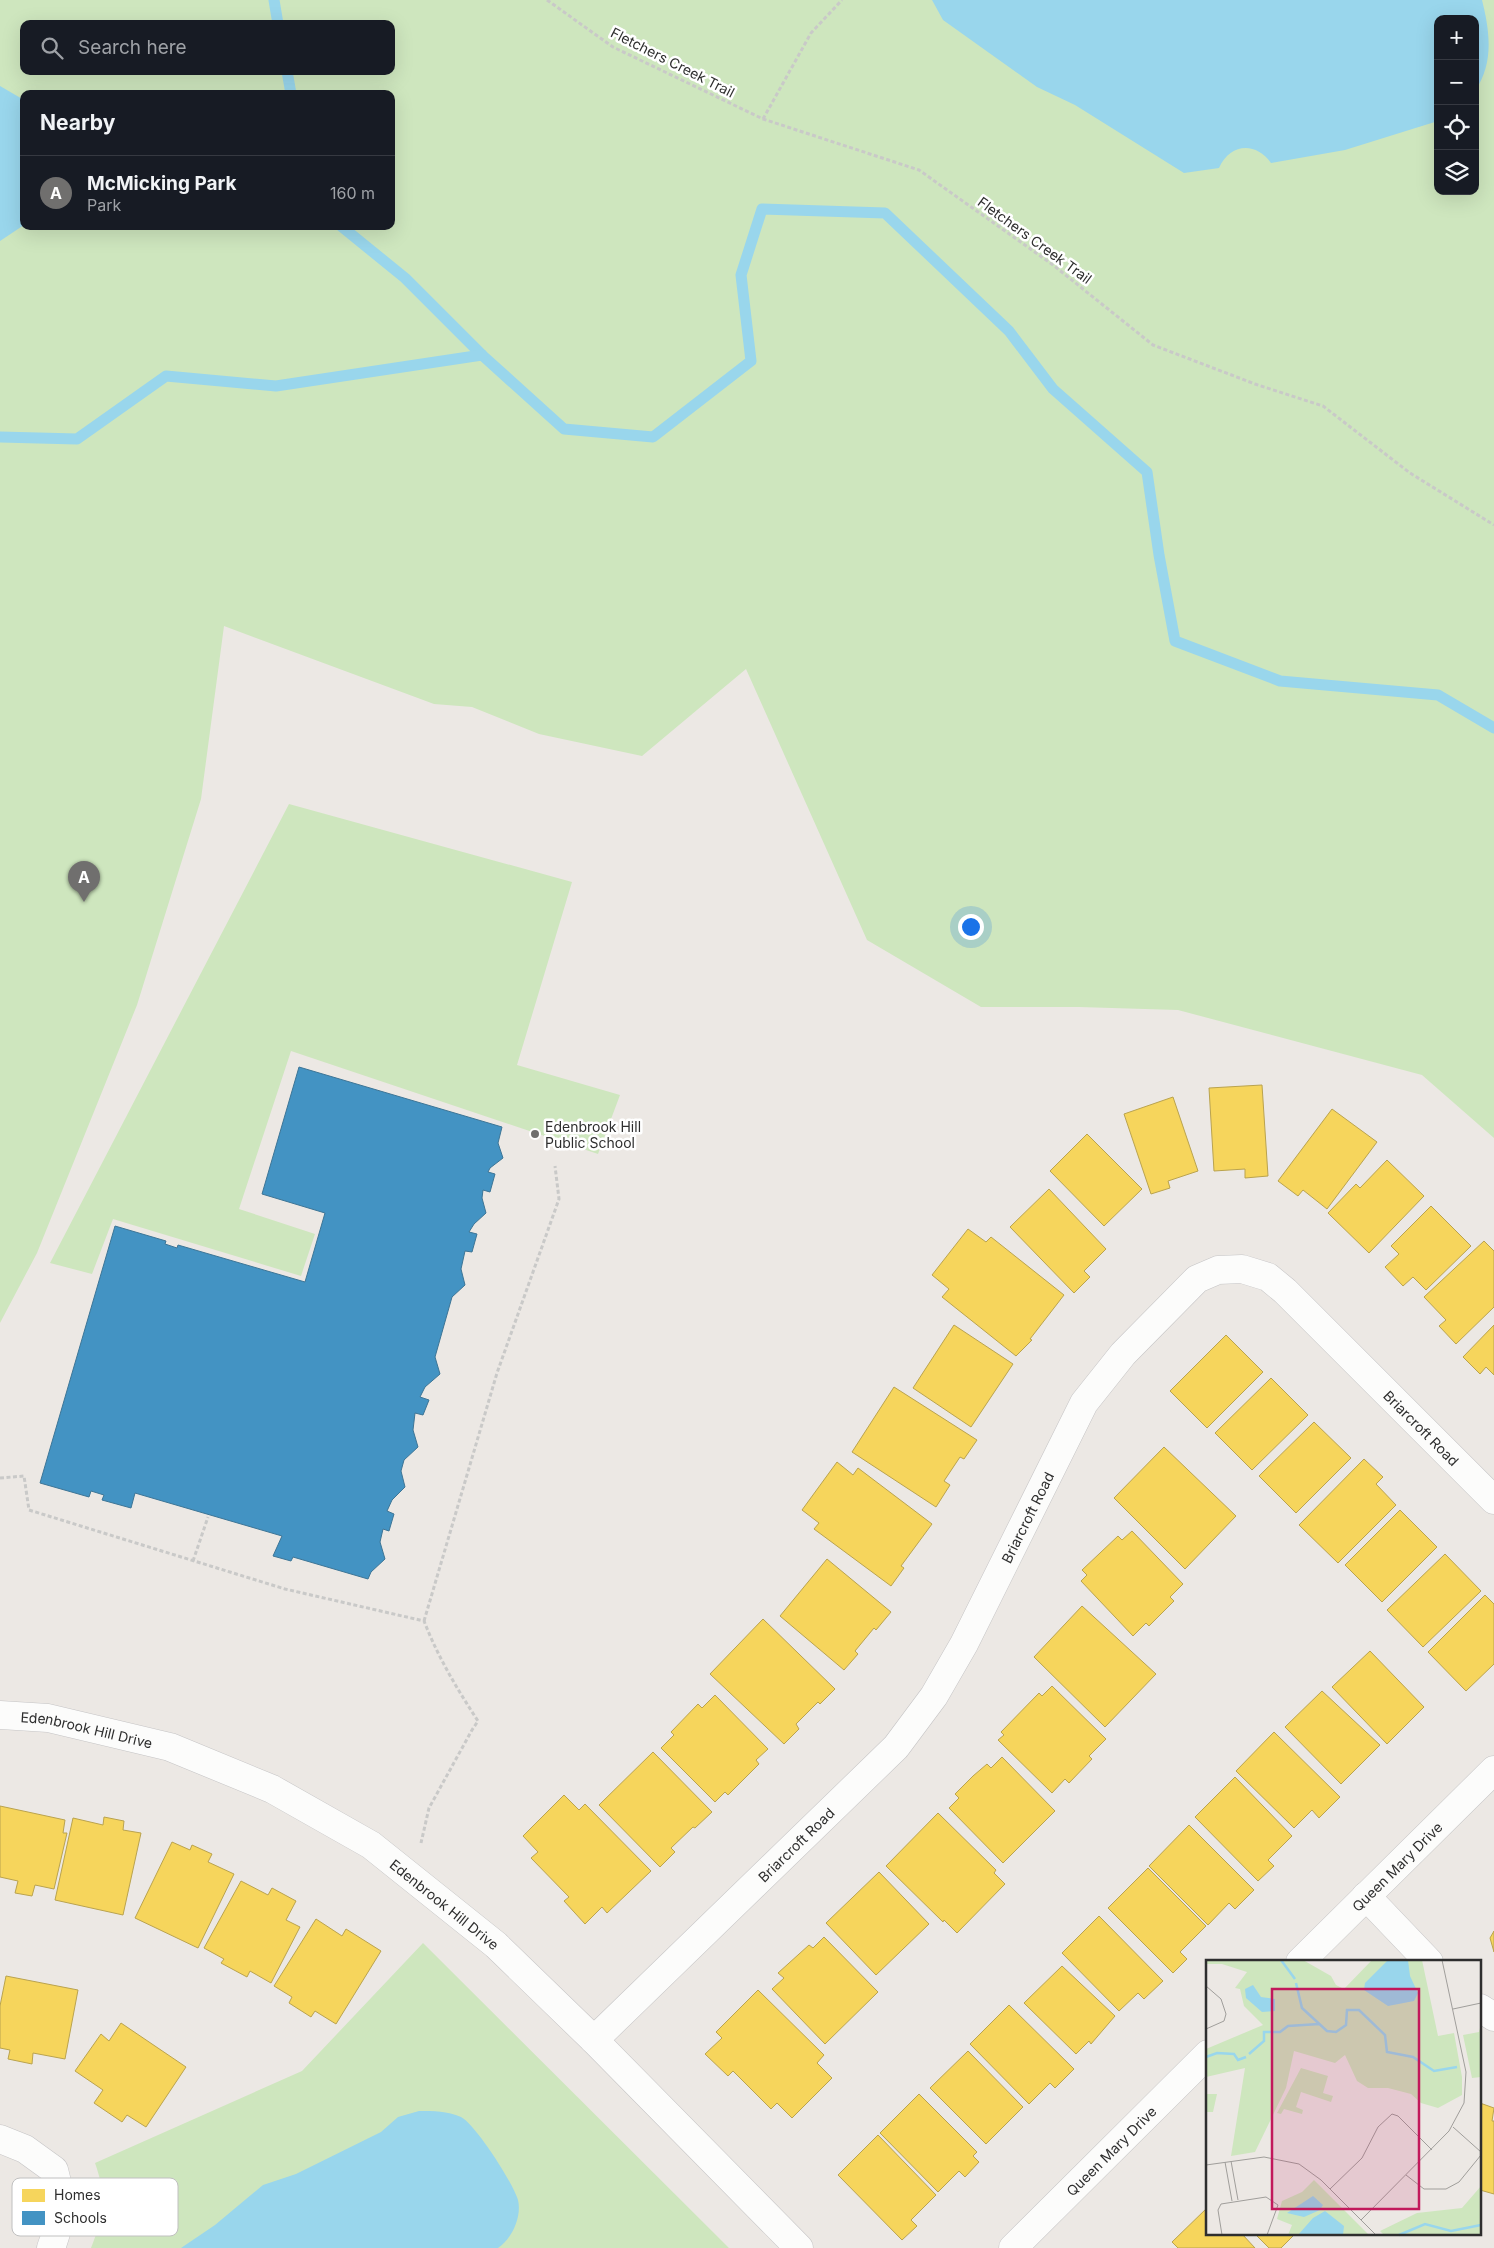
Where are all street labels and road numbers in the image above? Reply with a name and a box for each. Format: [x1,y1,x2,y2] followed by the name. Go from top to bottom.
[608,23,738,101] street label: Fletchers Creek Trail
[975,193,1095,287] street label: Fletchers Creek Trail
[1380,1386,1463,1469] street label: Briarcroft Road
[997,1469,1057,1566] street label: Briarcroft Road
[20,1708,154,1751] street label: Edenbrook Hill Drive
[754,1804,837,1885] street label: Briarcroft Road
[1348,1818,1445,1915] street label: Queen Mary Drive
[387,1855,503,1953] street label: Edenbrook Hill Drive
[1062,2102,1159,2199] street label: Queen Mary Drive

